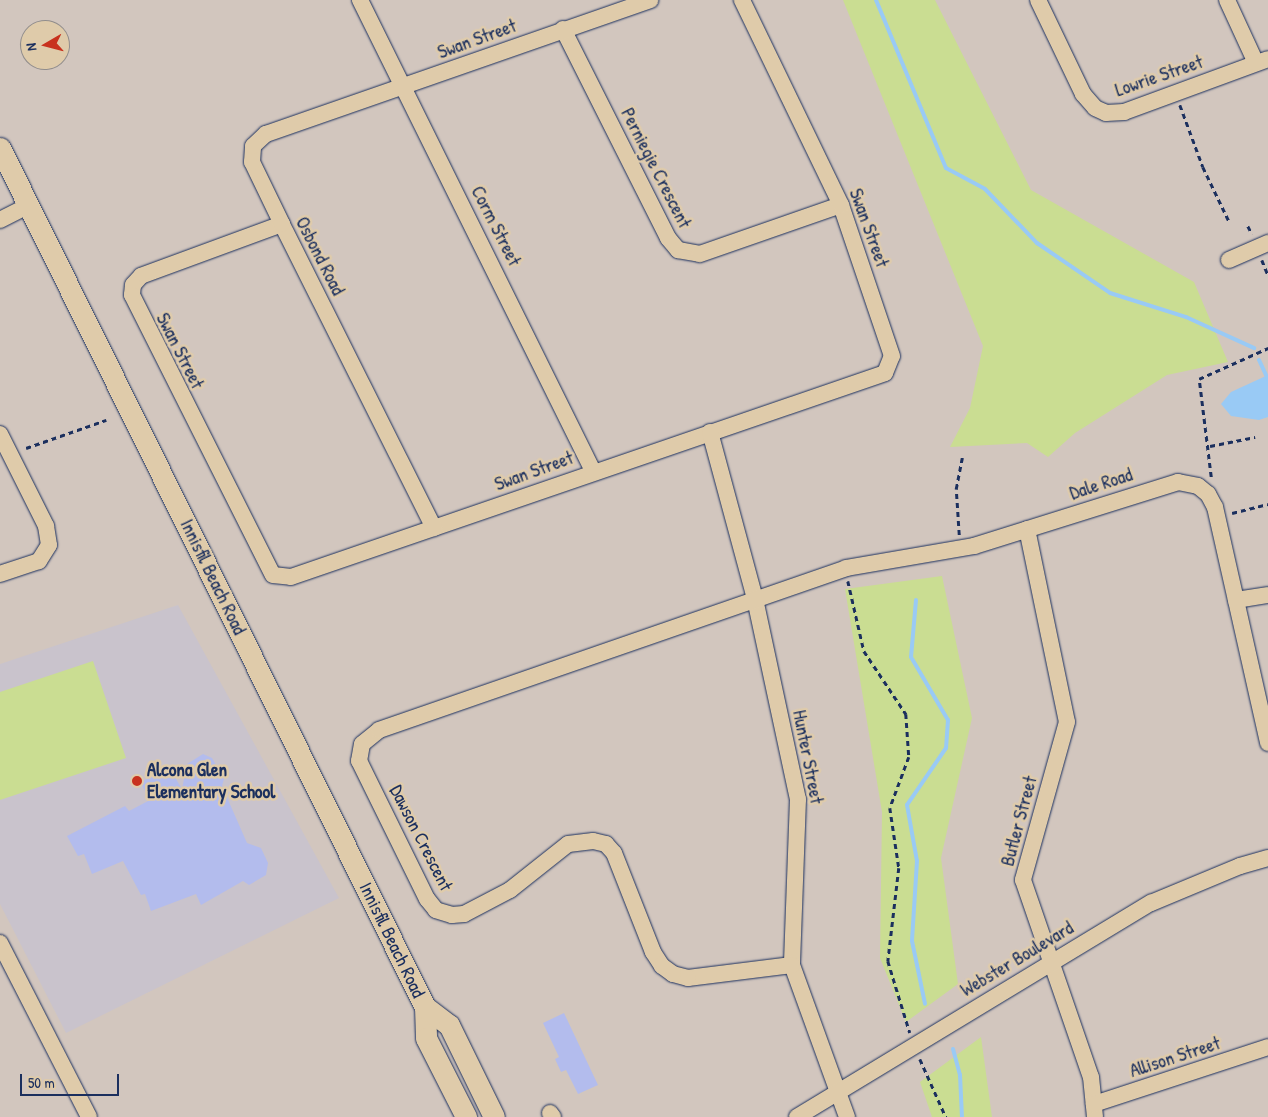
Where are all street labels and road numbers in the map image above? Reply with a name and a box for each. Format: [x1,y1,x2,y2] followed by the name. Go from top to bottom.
[435,14,519,64] street label: Swan Street
[1112,50,1206,102] street label: Lowrie Street
[616,104,696,232] street label: Perniegie Crescent
[466,182,526,270] street label: Corm Street
[844,186,894,270] street label: Swan Street
[291,213,349,299] street label: Osbond Road
[151,309,209,393] street label: Swan Street
[492,446,576,496] street label: Swan Street
[1067,463,1135,505] street label: Dale Road
[175,515,251,639] street label: Innisfil Beach Road
[788,708,828,806] street label: Hunter Street
[996,773,1042,869] street label: Butler Street
[385,781,457,895] street label: Dawson Crescent
[354,878,430,1002] street label: Innisfil Beach Road
[956,916,1078,1002] street label: Webster Boulevard
[1127,1032,1223,1082] street label: Allison Street

